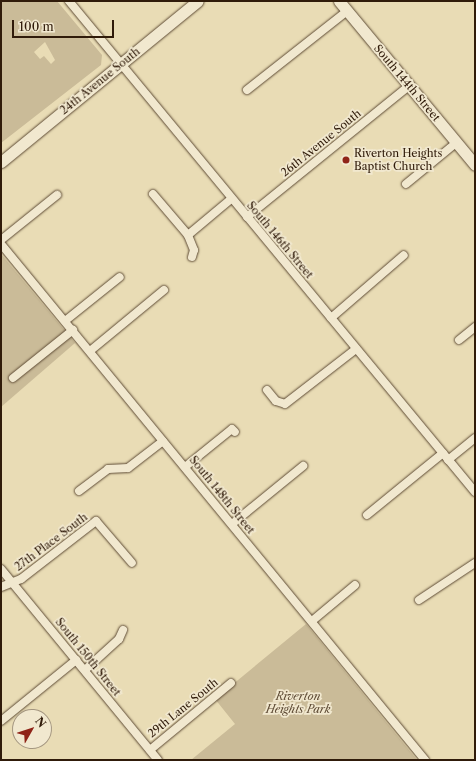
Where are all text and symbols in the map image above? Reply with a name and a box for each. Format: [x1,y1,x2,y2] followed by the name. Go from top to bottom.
[14,12,116,38] scale bar
[19,19,54,34] text: 100 m
[371,42,443,124] street label: South 144th Street
[57,45,143,117] street label: 24th Avenue South
[278,107,364,179] street label: 26th Avenue South
[354,147,442,173] place label: Riverton Heights Baptist Church
[341,155,351,165] marker: Riverton Heights Baptist Church
[244,199,316,281] street label: South 146th Street
[187,453,257,537] street label: South 148th Street
[12,510,90,574] street label: 27th Place South
[53,615,123,699] street label: South 150th Street
[145,676,221,740] street label: 29th Lane South
[266,690,330,716] park label: Riverton Heights Park
[12,709,52,749] north arrow
[32,714,49,730] text: N

